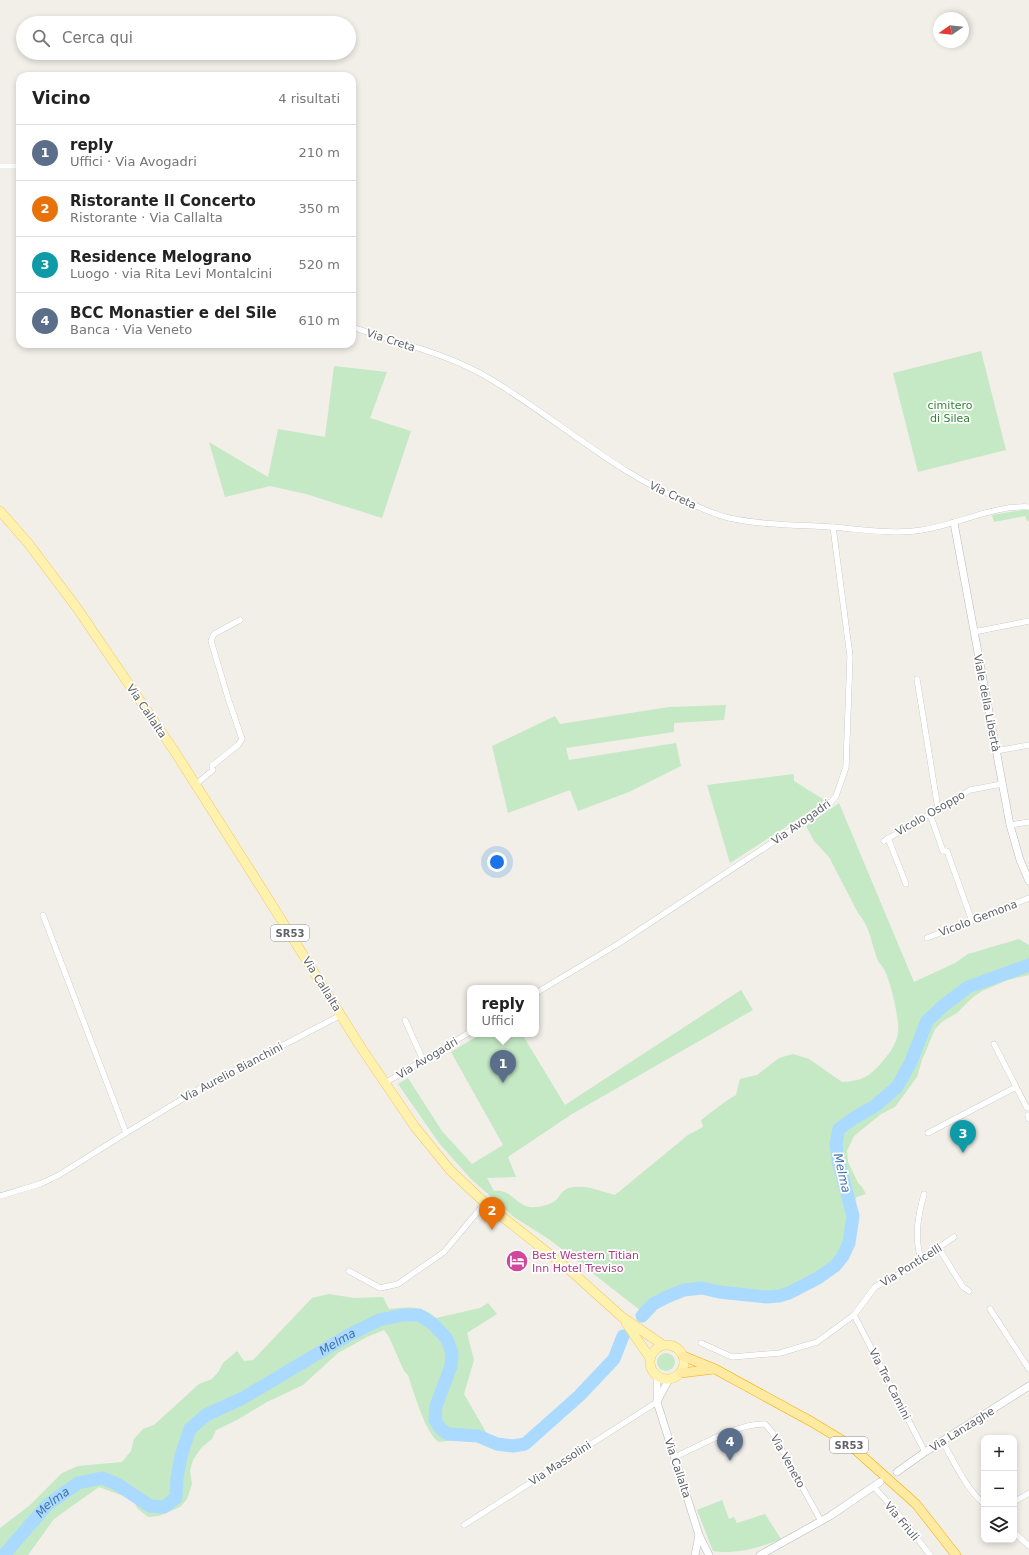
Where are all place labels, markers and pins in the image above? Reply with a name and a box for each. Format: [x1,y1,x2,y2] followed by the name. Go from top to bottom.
[490,1050,516,1083] pin: 1
[950,1120,976,1153] pin: 3
[479,1197,505,1230] pin: 2
[504,1248,530,1274] hotel icon: Best Western Titian Inn Hotel Treviso
[532,1249,639,1275] place label: Best Western Titian Inn Hotel Treviso
[717,1428,743,1461] pin: 4

